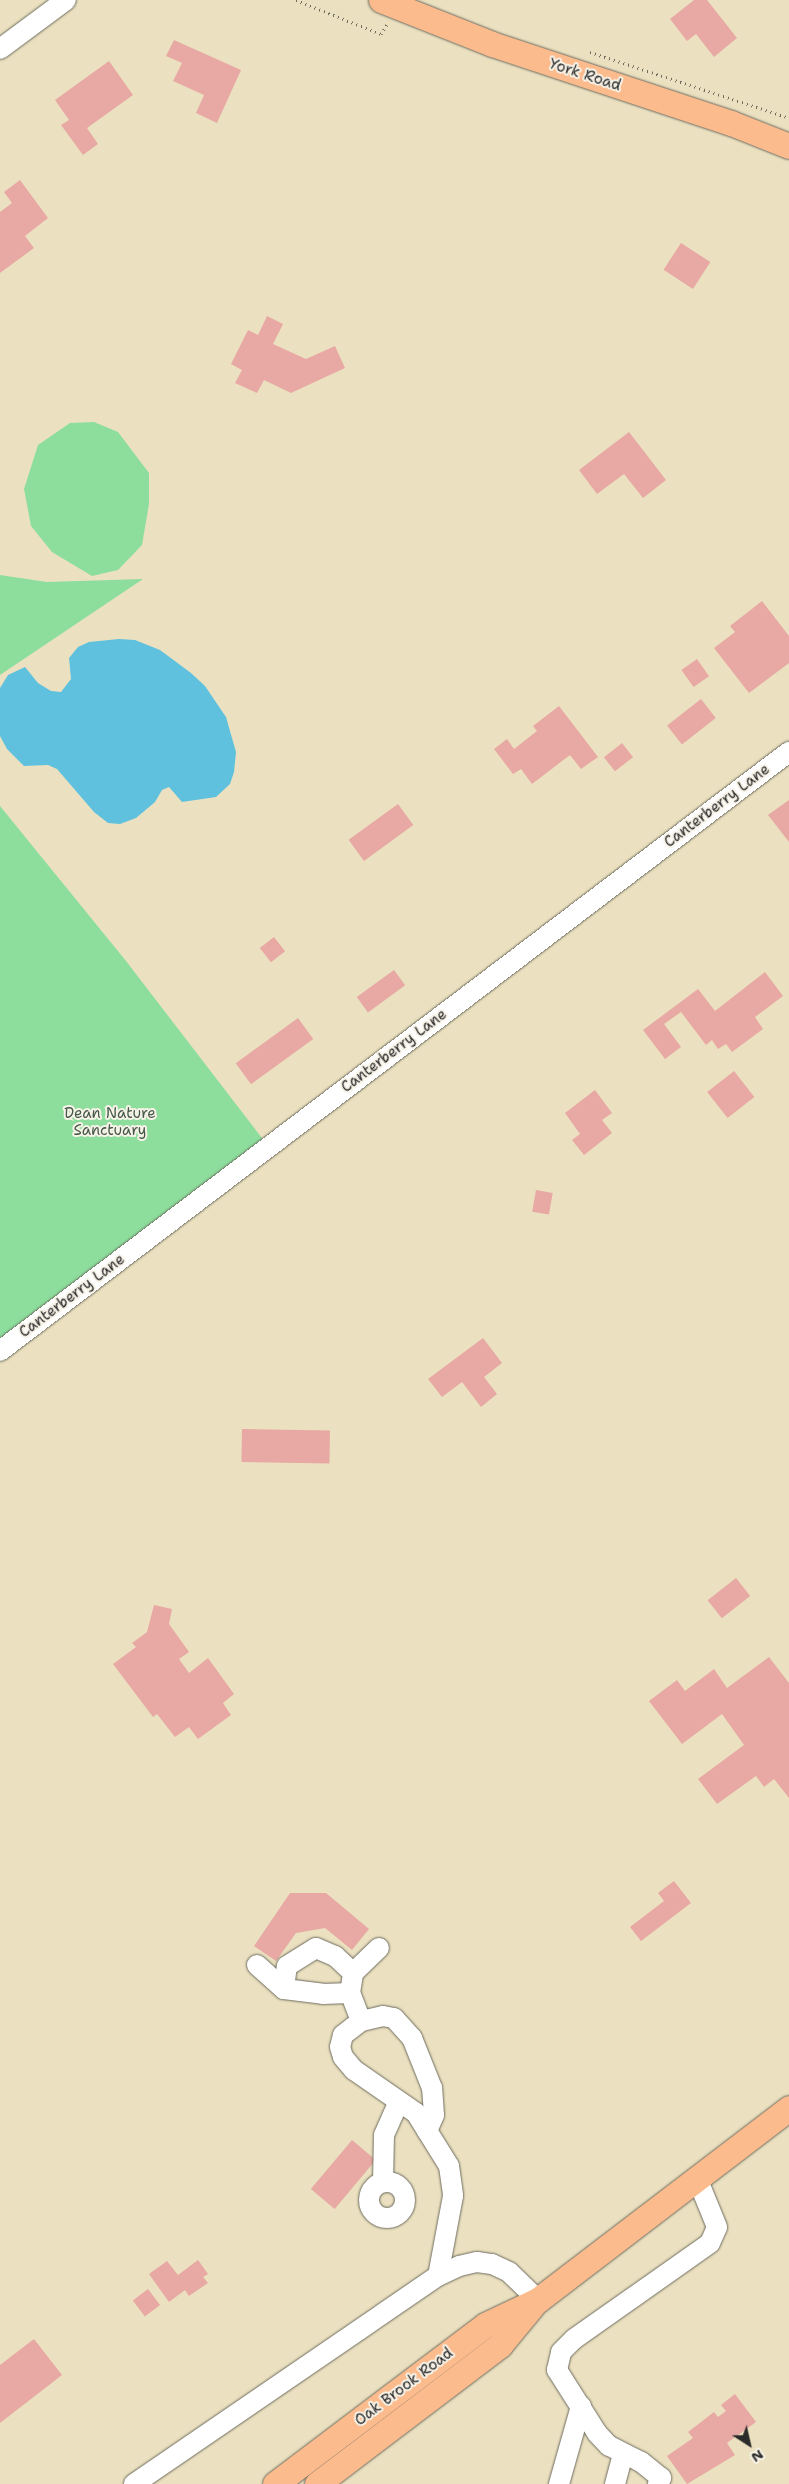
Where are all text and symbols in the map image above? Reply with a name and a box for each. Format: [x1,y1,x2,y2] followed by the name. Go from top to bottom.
[547,55,623,95] street label: York Road
[661,760,773,852] street label: Canterberry Lane
[338,1005,450,1097] street label: Canterberry Lane
[64,1104,156,1139] park label: Dean Nature Sanctuary
[16,1250,128,1342] street label: Canterberry Lane
[351,2344,457,2430] street label: Oak Brook Road
[724,2419,774,2469] north arrow
[748,2446,767,2467] text: N

